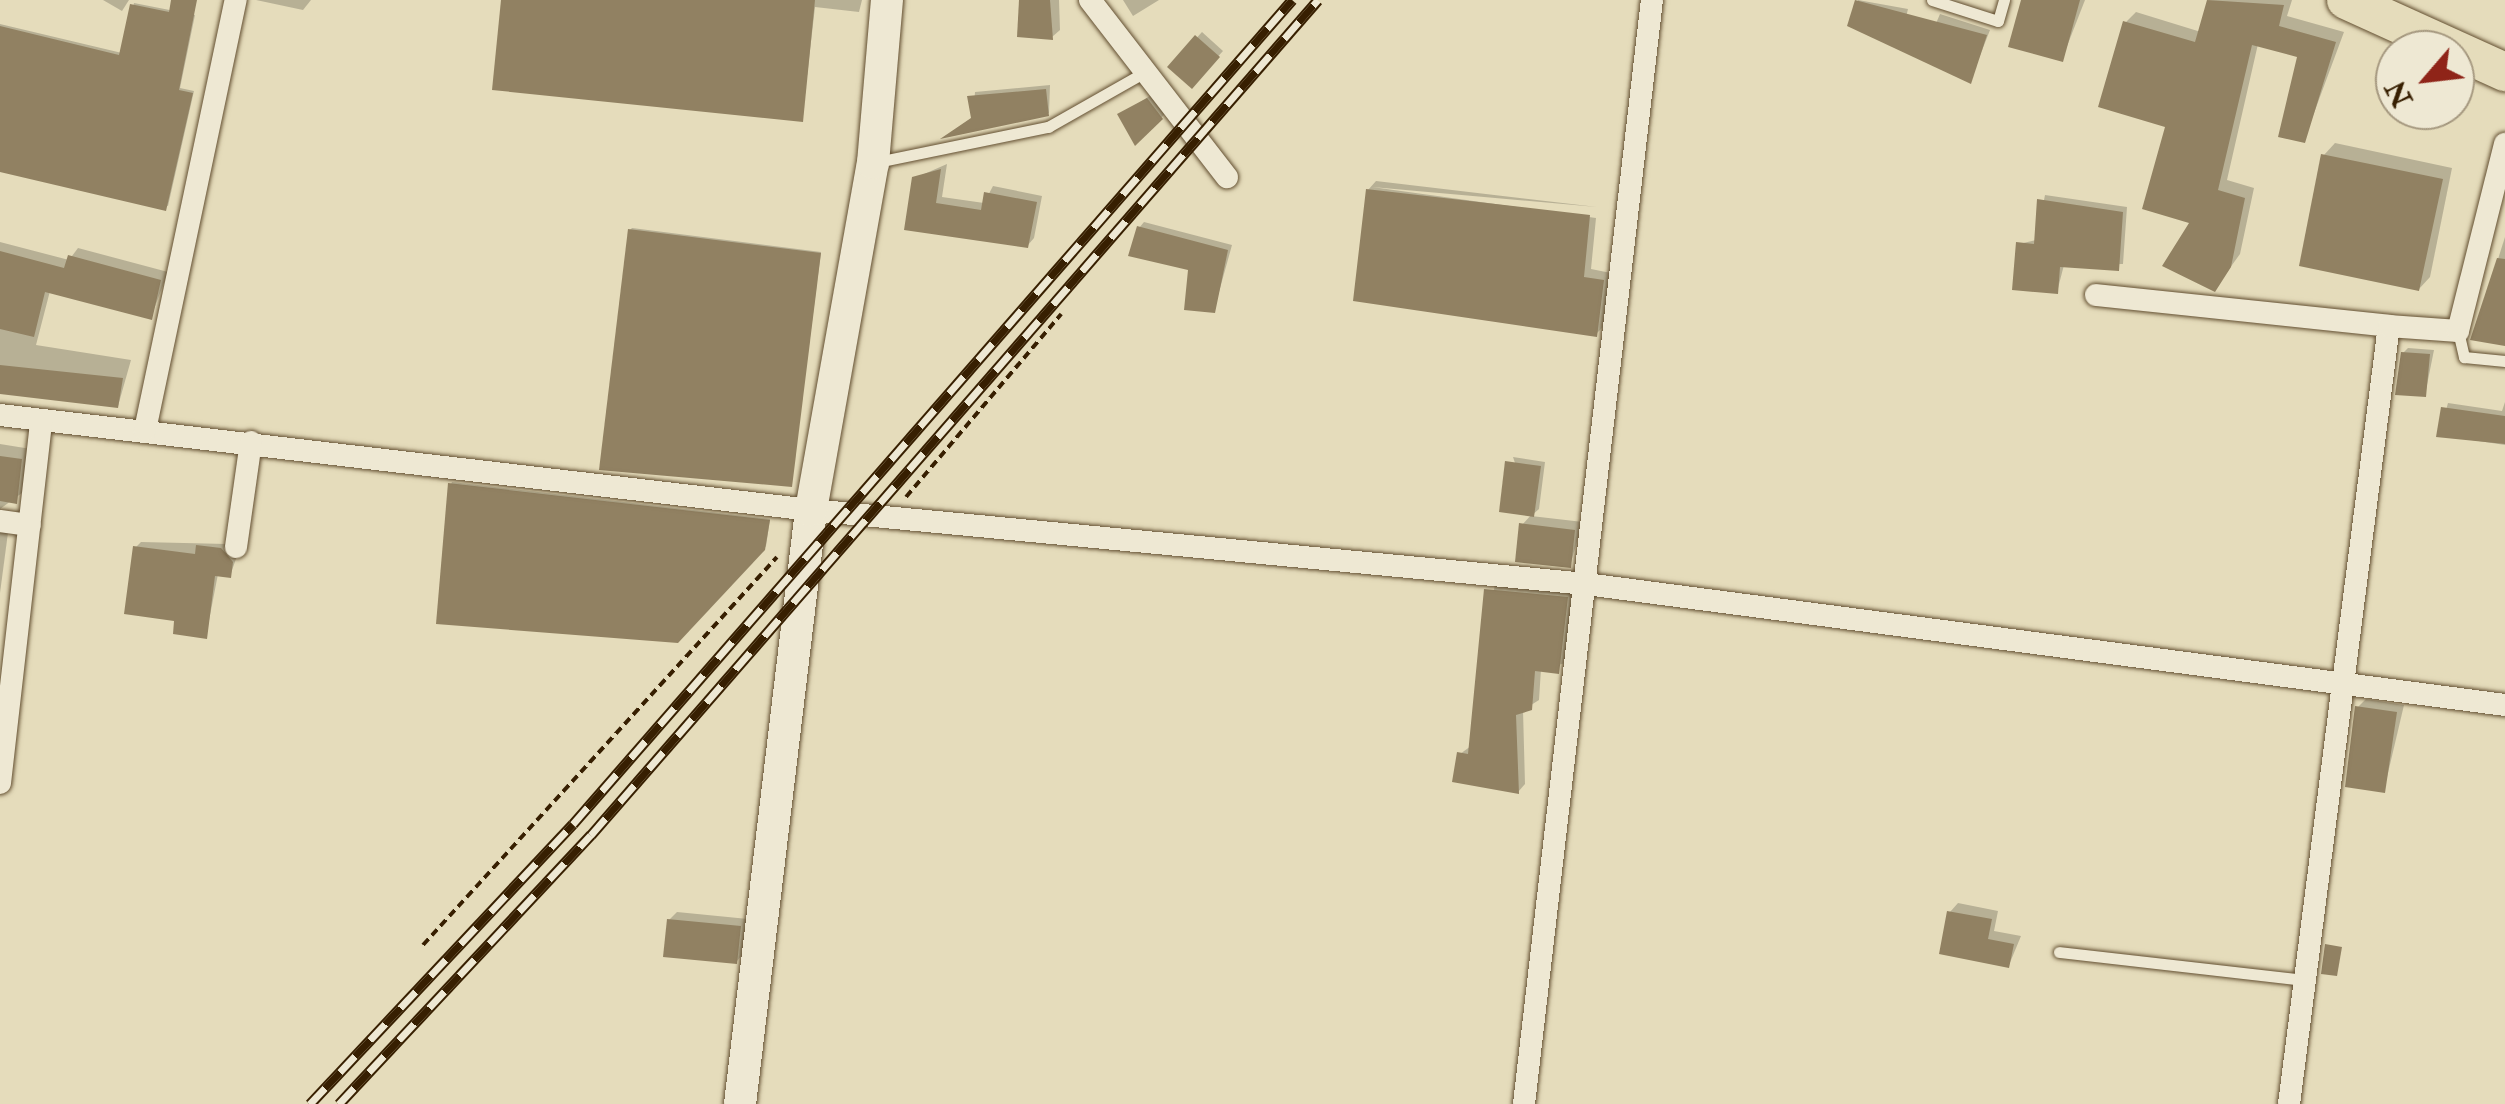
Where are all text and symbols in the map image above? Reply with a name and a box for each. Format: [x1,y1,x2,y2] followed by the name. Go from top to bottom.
[2375,30,2475,130] north arrow
[2379,74,2421,113] text: N

